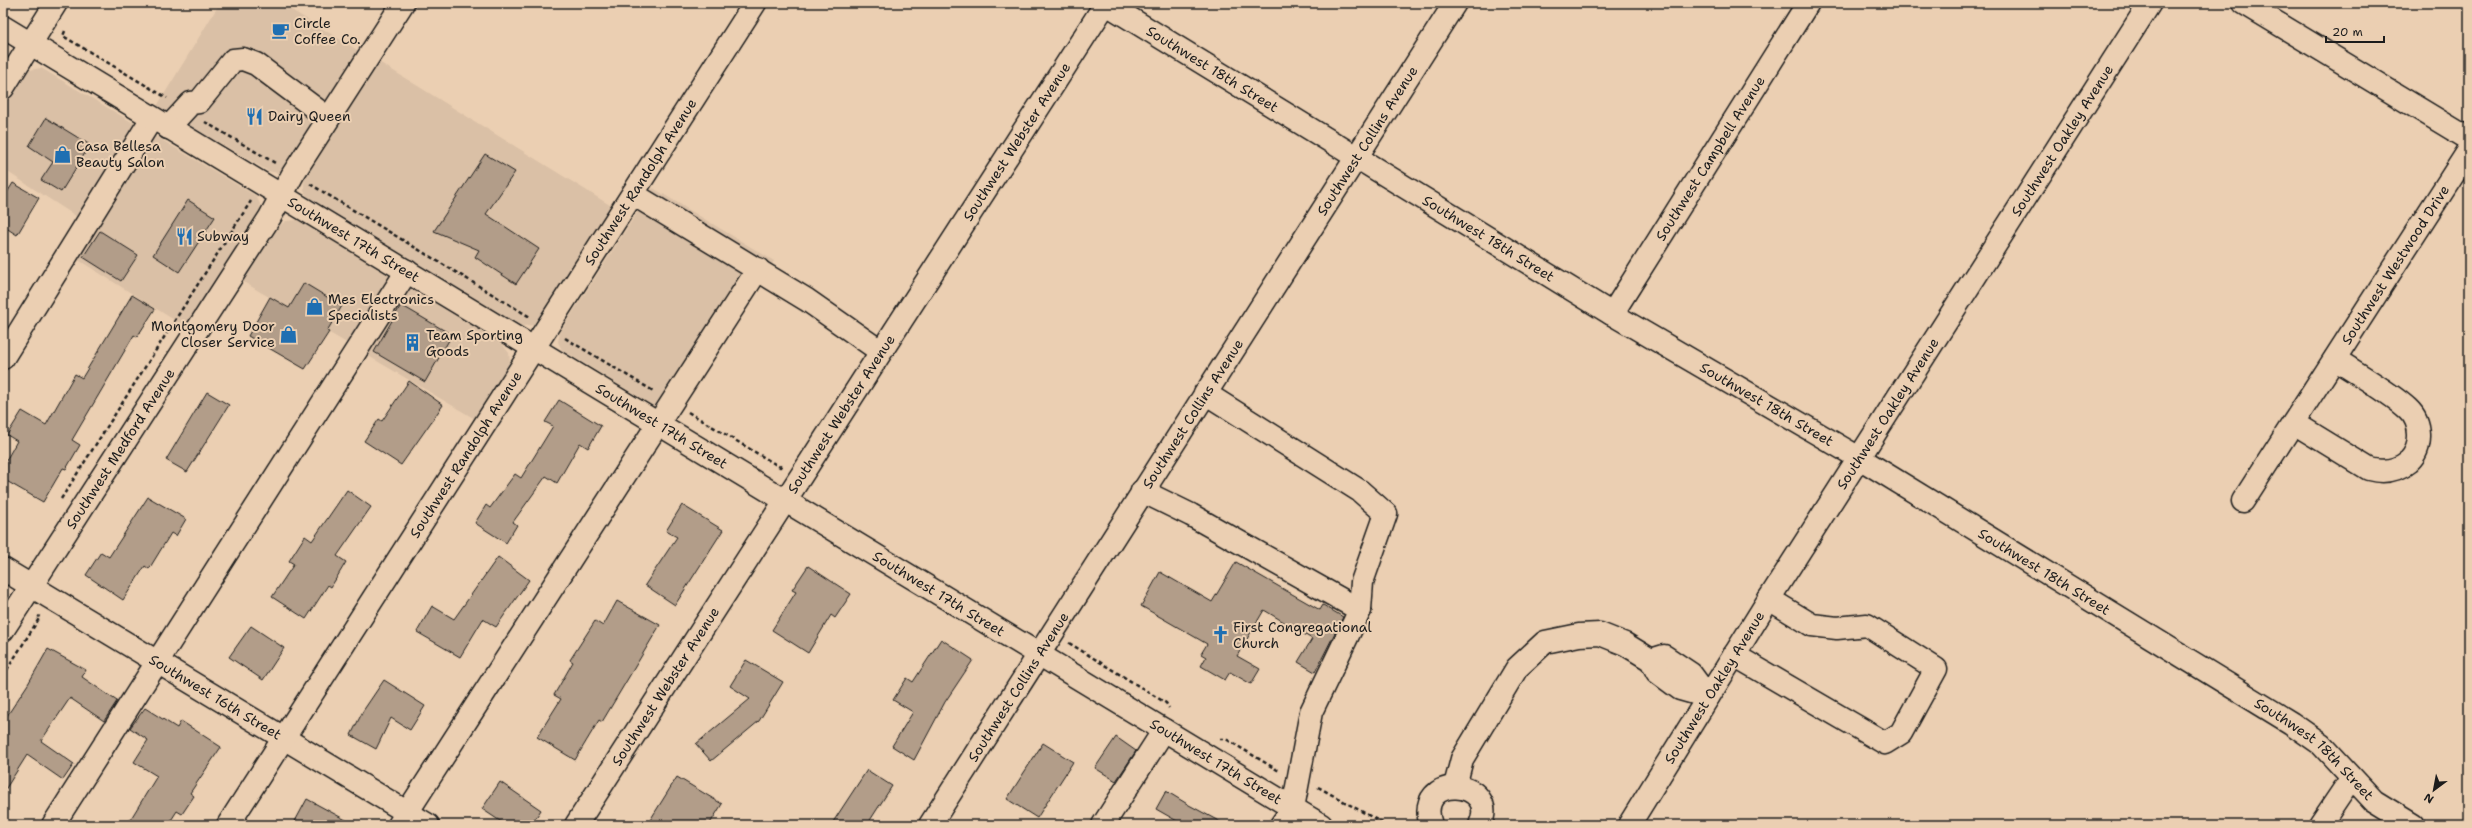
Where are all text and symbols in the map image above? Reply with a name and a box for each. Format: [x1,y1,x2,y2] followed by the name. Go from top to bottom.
[294,14,361,48] place label: Circle Coffee Co.
[2326,18,2384,44] scale bar
[271,21,291,41] cafe icon: Circle Coffee Co.
[1143,22,1282,116] street label: Southwest 18th Street
[2332,24,2363,40] text: 20 m
[959,59,1074,225] street label: Southwest Webster Avenue
[2007,61,2117,220] street label: Southwest Oakley Avenue
[1313,62,1422,219] street label: Southwest Collins Avenue
[1651,72,1769,244] street label: Southwest Campbell Avenue
[580,95,700,269] street label: Southwest Randolph Avenue
[245,106,265,126] restaurant icon: Dairy Queen
[268,107,351,125] place label: Dairy Queen
[76,137,165,171] place label: Casa Bellesa Beauty Salon
[53,144,73,164] shop icon: Casa Bellesa Beauty Salon
[2337,182,2453,348] street label: Southwest Westwood Drive
[1419,191,1558,286] street label: Southwest 18th Street
[284,193,423,286] street label: Southwest 17th Street
[174,226,194,246] restaurant icon: Subway
[197,227,249,245] place label: Subway
[328,290,434,324] place label: Mes Electronics Specialists
[305,297,325,317] shop icon: Mes Electronics Specialists
[151,317,275,351] place label: Montgomery Door Closer Service
[278,324,298,344] shop icon: Montgomery Door Closer Service
[426,326,523,360] place label: Team Sporting Goods
[783,331,899,497] street label: Southwest Webster Avenue
[403,333,423,353] building icon: Team Sporting Goods
[1832,334,1943,493] street label: Southwest Oakley Avenue
[1138,335,1247,492] street label: Southwest Collins Avenue
[1697,358,1837,450] street label: Southwest 18th Street
[62,365,179,532] street label: Southwest Medford Avenue
[405,368,526,541] street label: Southwest Randolph Avenue
[592,379,731,473] street label: Southwest 17th Street
[1975,524,2114,619] street label: Southwest 18th Street
[870,547,1008,640] street label: Southwest 17th Street
[608,603,723,769] street label: Southwest Webster Avenue
[1660,607,1768,767] street label: Southwest Oakley Avenue
[964,608,1073,765] street label: Southwest Collins Avenue
[1233,618,1372,652] place label: First Congregational Church
[1210,625,1230,645] church icon: First Congregational Church
[146,650,285,744] street label: Southwest 16th Street
[2251,694,2378,804] street label: Southwest 18th Street
[1147,715,1285,808] street label: Southwest 17th Street
[2414,770,2454,810] north arrow
[2421,789,2437,807] text: N

